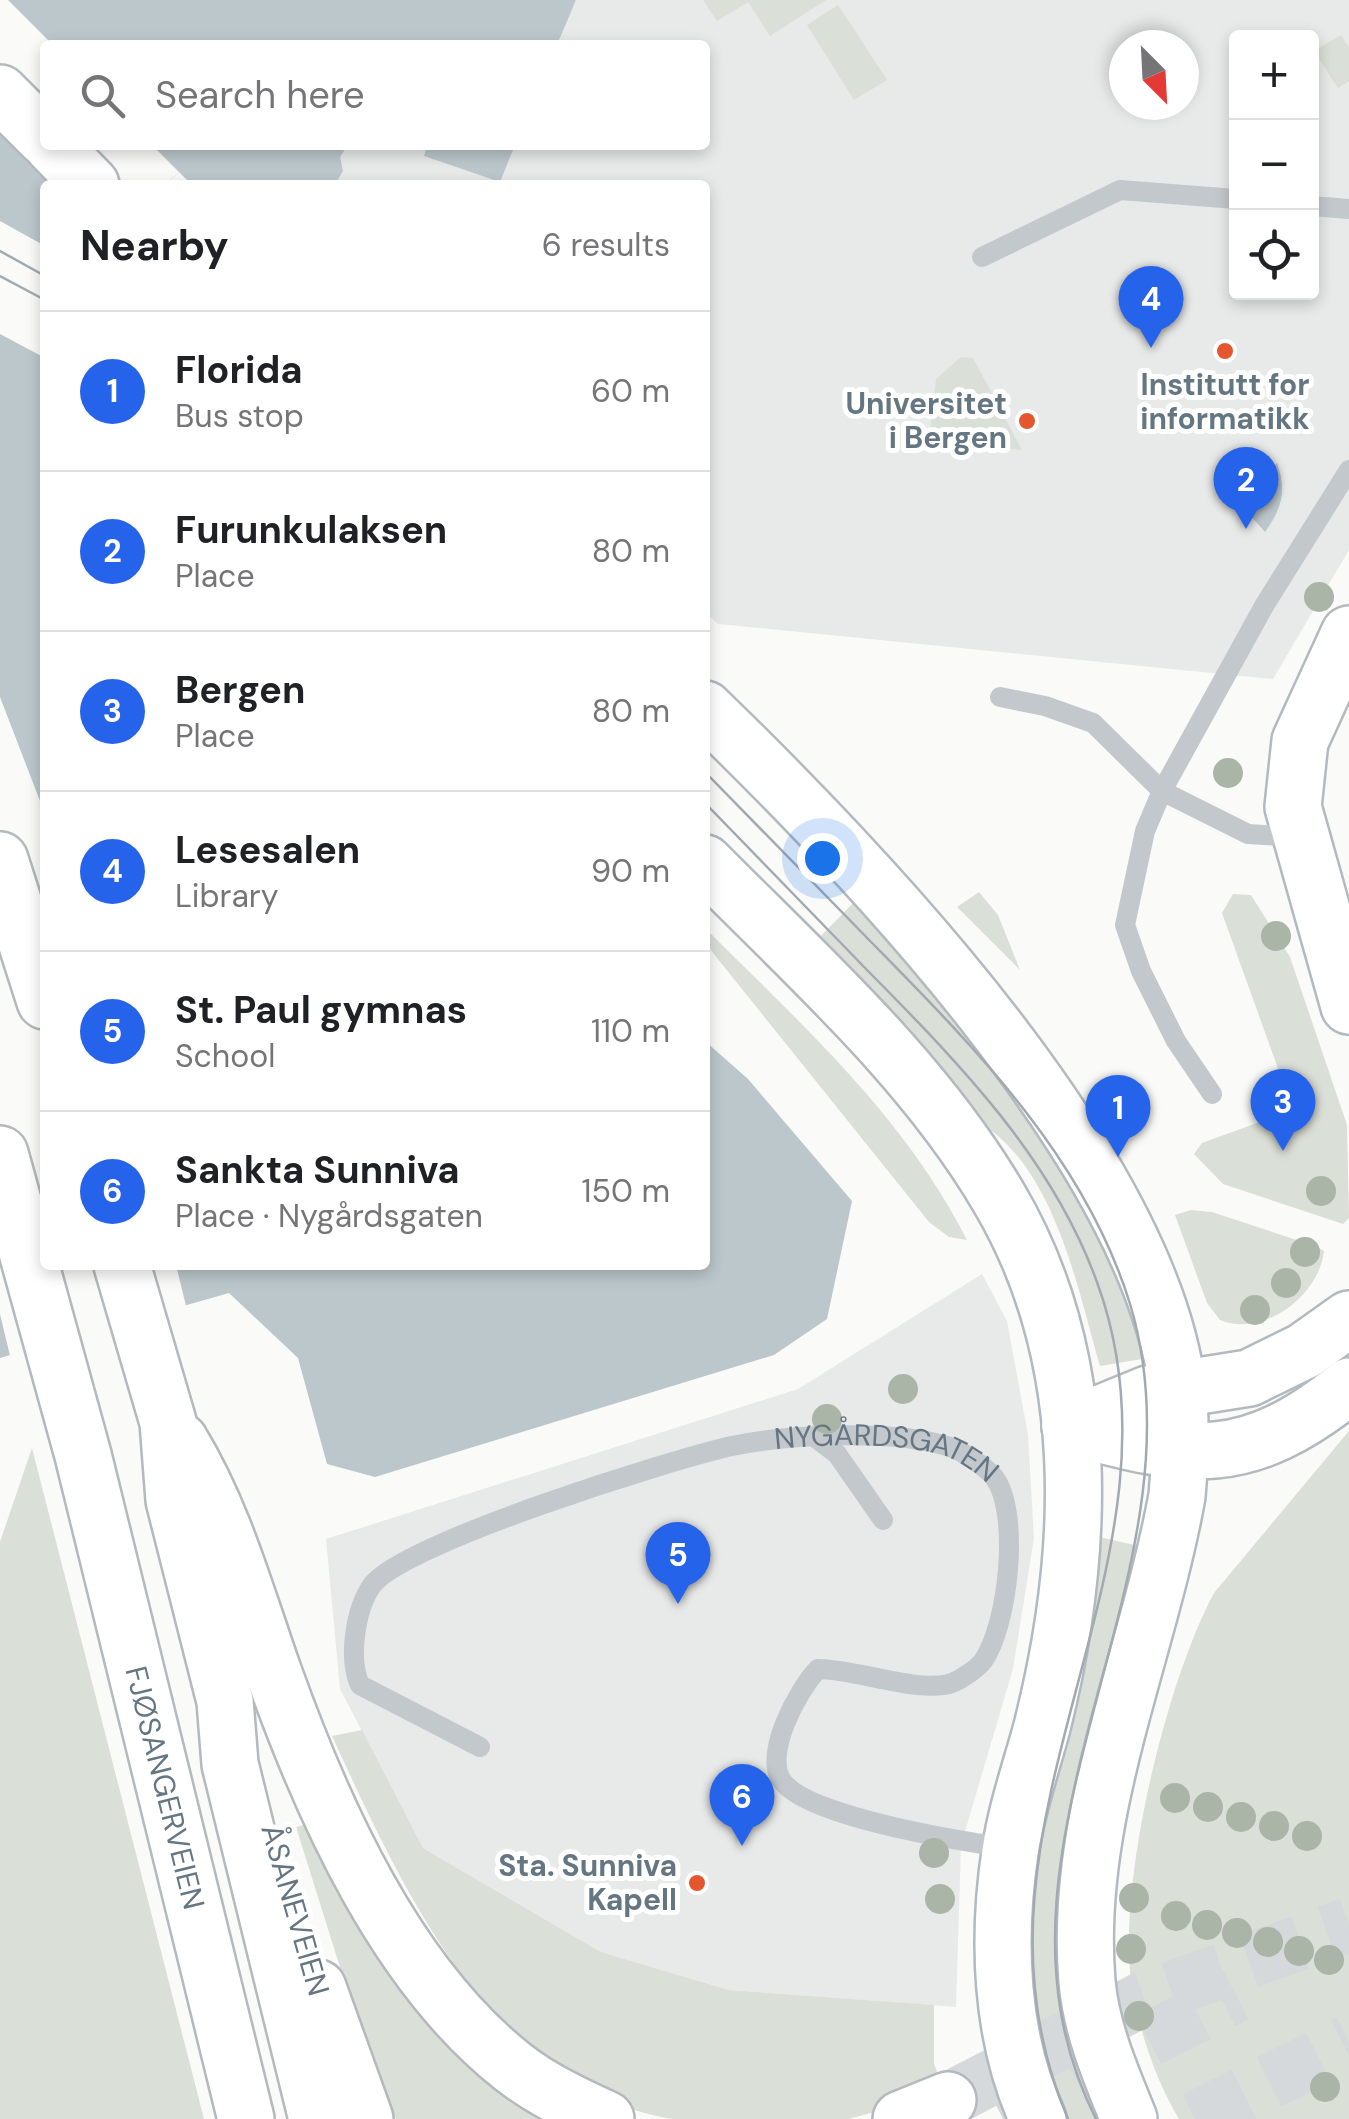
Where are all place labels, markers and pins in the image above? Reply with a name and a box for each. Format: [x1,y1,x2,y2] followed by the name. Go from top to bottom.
[1118,266,1184,348] pin: 4
[1214,340,1236,362] marker: Institutt for informatikk
[1140,365,1310,438] place label: Institutt for informatikk
[846,384,1007,457] place label: Universitet i Bergen
[1016,410,1038,432] marker: Universitet i Bergen
[1214,446,1278,529] pin: 2
[1250,1068,1316,1151] pin: 3
[1086,1074,1150,1157] pin: 1
[646,1522,710,1604] pin: 5
[710,1764,774,1846] pin: 6
[498,1846,677,1919] place label: Sta. Sunniva Kapell
[686,1872,708,1894] marker: Sta. Sunniva Kapell

